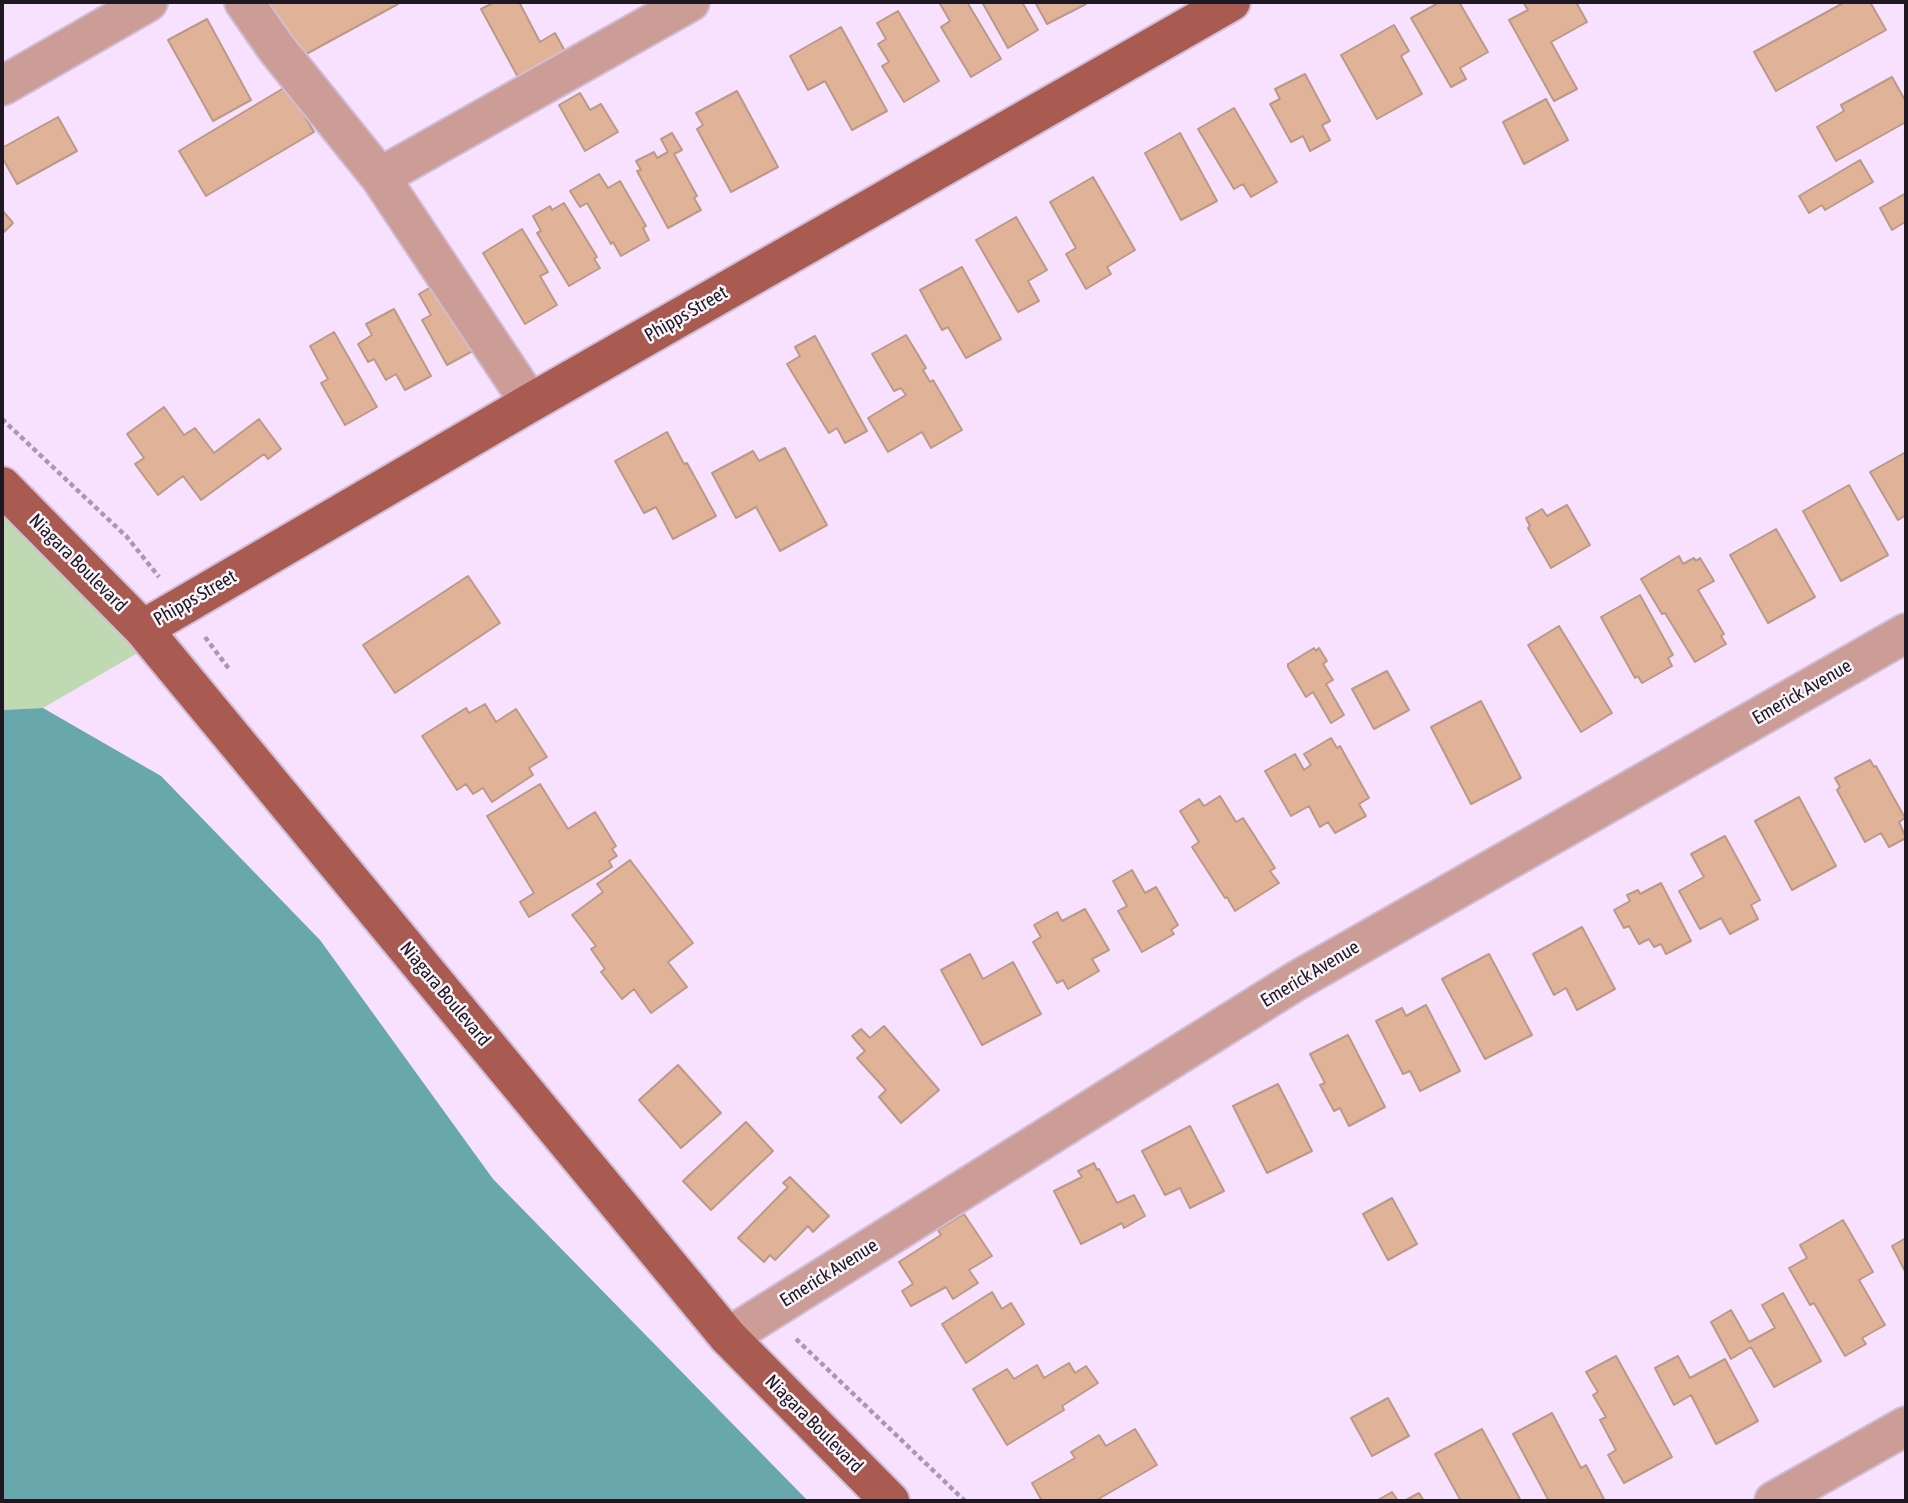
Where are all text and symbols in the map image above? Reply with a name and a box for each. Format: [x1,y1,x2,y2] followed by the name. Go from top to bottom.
[641,281,731,347] street label: Phipps Street
[24,509,132,617] street label: Niagara Boulevard
[150,565,240,631] street label: Phipps Street
[1748,654,1856,730] street label: Emerick Avenue
[1257,936,1363,1012] street label: Emerick Avenue
[395,937,495,1051] street label: Niagara Boulevard
[776,1234,882,1312] street label: Emerick Avenue
[760,1370,868,1478] street label: Niagara Boulevard

